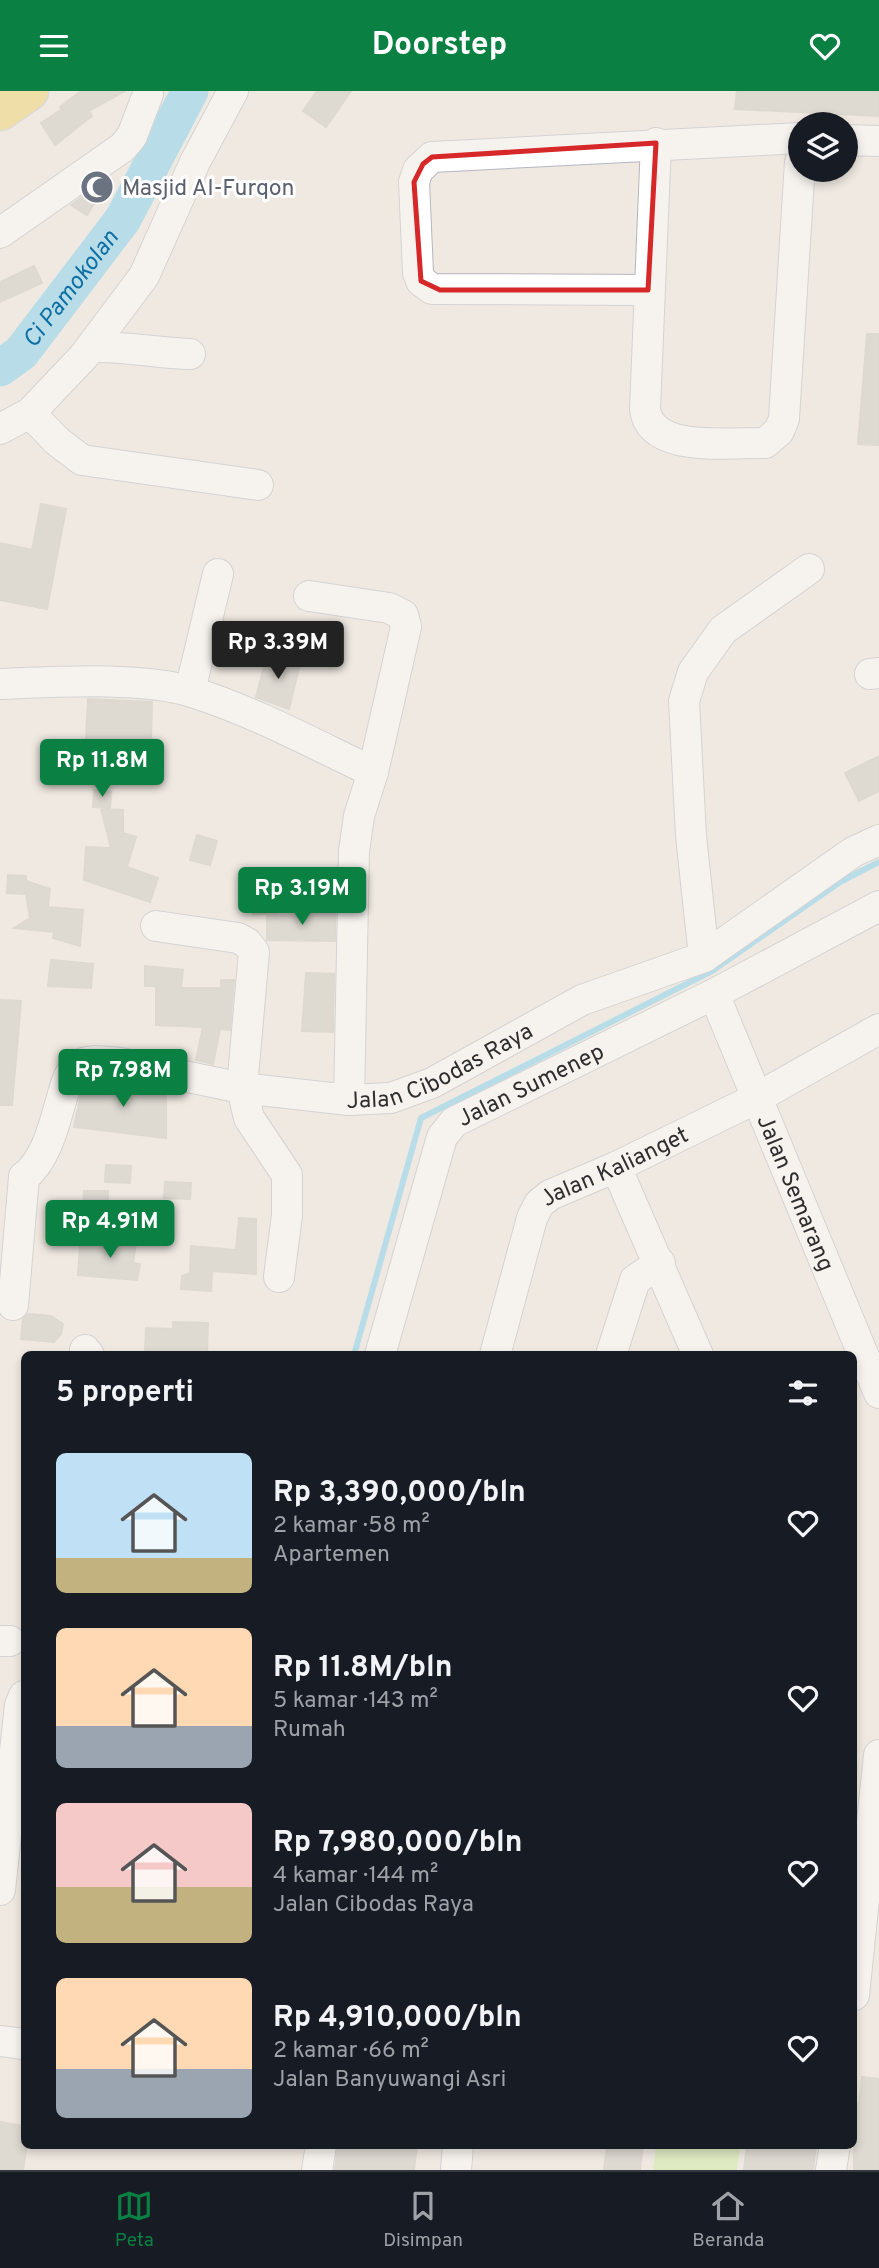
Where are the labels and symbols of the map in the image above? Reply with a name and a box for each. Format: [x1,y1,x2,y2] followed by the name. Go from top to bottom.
[78,168,116,206] mosque icon: Masjid Al-Furqon
[122,175,294,204] place label: Masjid Al-Furqon
[17,225,126,355] water label: Ci Pamokolan
[206,621,350,681] pin: Rp 3.39M
[30,739,174,799] pin: Rp 11.8M
[230,867,374,927] pin: Rp 3.19M
[346,1018,539,1117] street label: Jalan Cibodas Raya
[453,1038,610,1135] street label: Jalan Sumenep
[51,1049,195,1109] pin: Rp 7.98M
[749,1111,839,1276] street label: Jalan Semarang
[535,1122,694,1214] street label: Jalan Kalianget
[38,1201,182,1260] pin: Rp 4.91M

